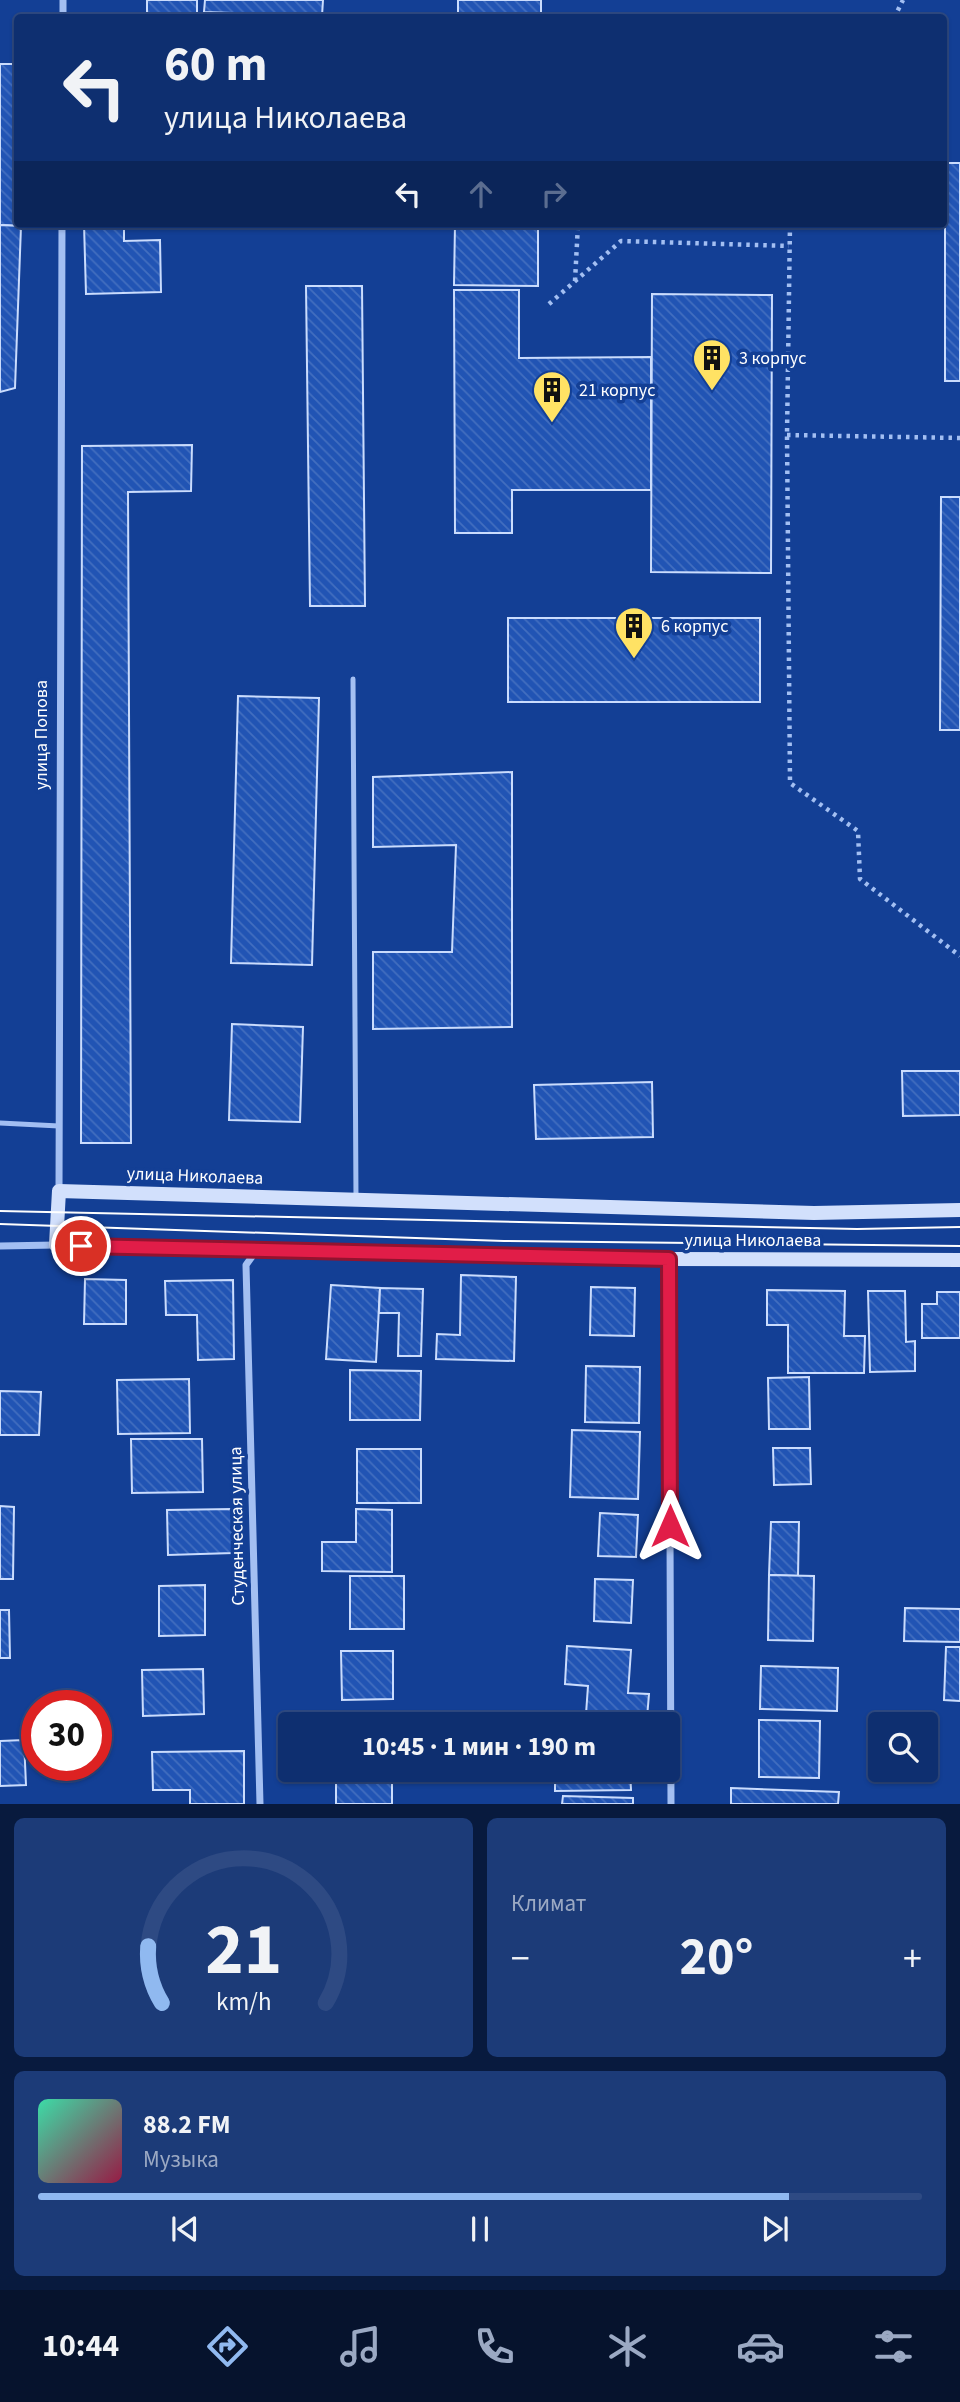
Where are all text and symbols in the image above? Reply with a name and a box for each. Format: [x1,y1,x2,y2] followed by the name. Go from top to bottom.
[164,30,268,100] text: 60 m
[49,42,140,133] icon: left
[164,95,407,141] text: улица Николаева
[389,175,427,213] icon: left
[462,175,500,213] icon: ahead
[535,175,573,213] icon: right
[691,337,733,392] building icon: 3 корпус
[739,346,806,371] place label: 3 корпус
[531,369,573,424] building icon: 21 корпус
[579,378,655,403] place label: 21 корпус
[613,605,655,660] building icon: 6 корпус
[661,614,728,639] place label: 6 корпус
[29,680,54,790] street label: улица Попова
[126,1161,264,1191] street label: улица Николаева
[51,1216,111,1276] pin
[62,1227,100,1265] icon: arrive
[685,1228,821,1253] street label: улица Николаева
[223,1446,251,1606] street label: Студенческая улица
[633,1489,707,1563] position arrow
[21,1690,112,1781] speed limit sign: 30
[868,1712,938,1782] map controls
[868,1712,938,1782] button: search
[362,1728,596,1765] text: 10:45 · 1 мин · 190 m
[511,1887,586,1920] text: Климат
[205,1899,282,2003] text: 21
[680,1921,753,1995] text: 20°
[511,1932,530,1986] text: −
[903,1932,922,1986] text: +
[216,1984,271,2020] text: km/h
[143,2106,231,2143] text: 88.2 FM
[143,2143,219,2176] text: Музыка
[166,2210,204,2248] icon: previous
[461,2210,499,2248] icon: pause
[756,2210,794,2248] icon: next
[203,2322,252,2371] icon: directions
[336,2322,385,2371] icon: music
[470,2322,519,2371] icon: phone
[603,2322,652,2371] icon: climate
[736,2322,785,2371] icon: car
[869,2322,918,2371] icon: filters
[42,2323,119,2369] text: 10:44

